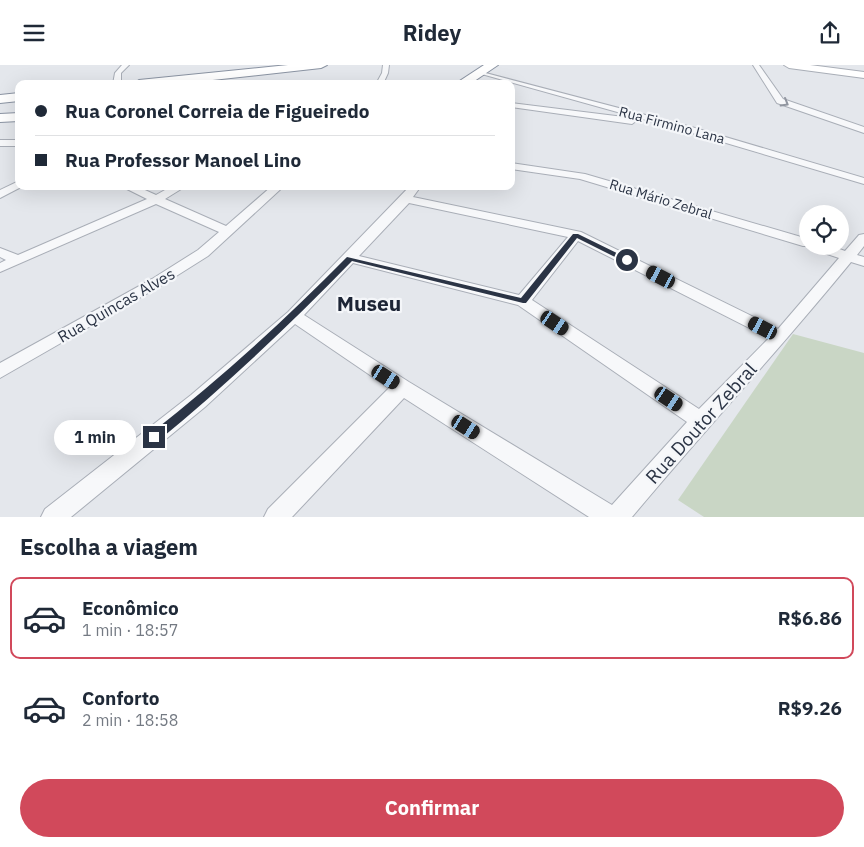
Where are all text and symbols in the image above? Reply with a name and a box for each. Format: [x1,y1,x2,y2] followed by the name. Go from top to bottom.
[403,18,461,47] text: Ridey
[20,19,48,47] icon: menu
[816,19,844,47] icon: share
[780,96,789,106] one-way arrow
[65,99,369,123] text: Rua Coronel Correia de Figueiredo
[617,102,727,148] street label: Rua Firmino Lana
[65,148,301,172] text: Rua Professor Manoel Lino
[607,175,715,223] street label: Rua Mário Zebral
[799,205,849,255] map controls
[799,205,849,255] button: locate
[616,249,638,271] route start
[54,263,178,347] street label: Rua Quincas Alves
[644,264,677,290] car
[337,289,401,317] district label: Museu
[538,308,571,338] car
[746,315,779,341] car
[640,357,762,489] street label: Rua Doutor Zebral
[369,363,402,391] car
[652,384,685,414] car
[449,413,482,441] car
[54,419,136,455] callout: 1 min
[143,426,165,448] route end
[74,427,116,447] text: 1 min
[20,532,198,561] text: Escolha a viagem
[22,596,67,641] icon: car
[82,596,179,620] text: Econômico
[778,606,842,630] text: R$6.86
[82,620,178,640] text: 1 min · 18:57
[22,686,67,731] icon: car
[82,686,160,710] text: Conforto
[778,696,842,720] text: R$9.26
[82,710,178,730] text: 2 min · 18:58
[20,779,844,837] button: Confirmar

